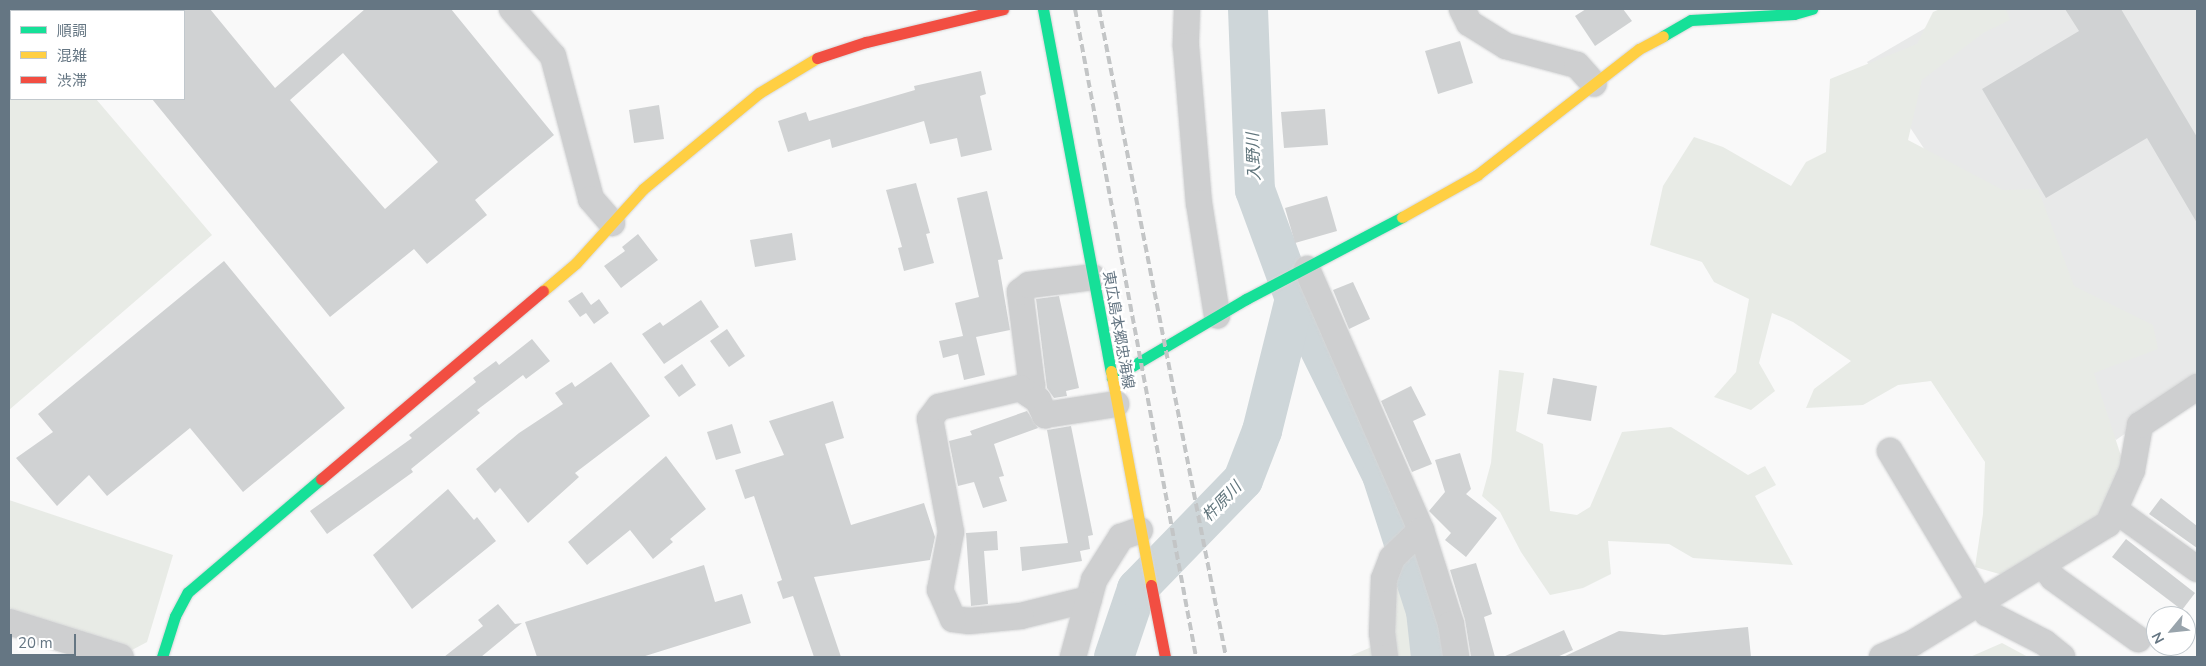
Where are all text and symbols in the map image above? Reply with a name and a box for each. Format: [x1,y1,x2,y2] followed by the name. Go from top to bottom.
[10,10,185,100] legend
[57,21,87,41] text: 順調
[57,46,87,66] text: 混雑
[57,71,87,91] text: 渋滞
[1244,133,1264,181] water label: 入野川
[1099,269,1137,391] street label: 東広島本郷忠海線
[1198,478,1246,526] water label: 杵原川
[2146,606,2196,656] north arrow
[12,624,79,656] scale bar
[2147,629,2169,647] text: N
[18,633,53,653] text: 20 m

